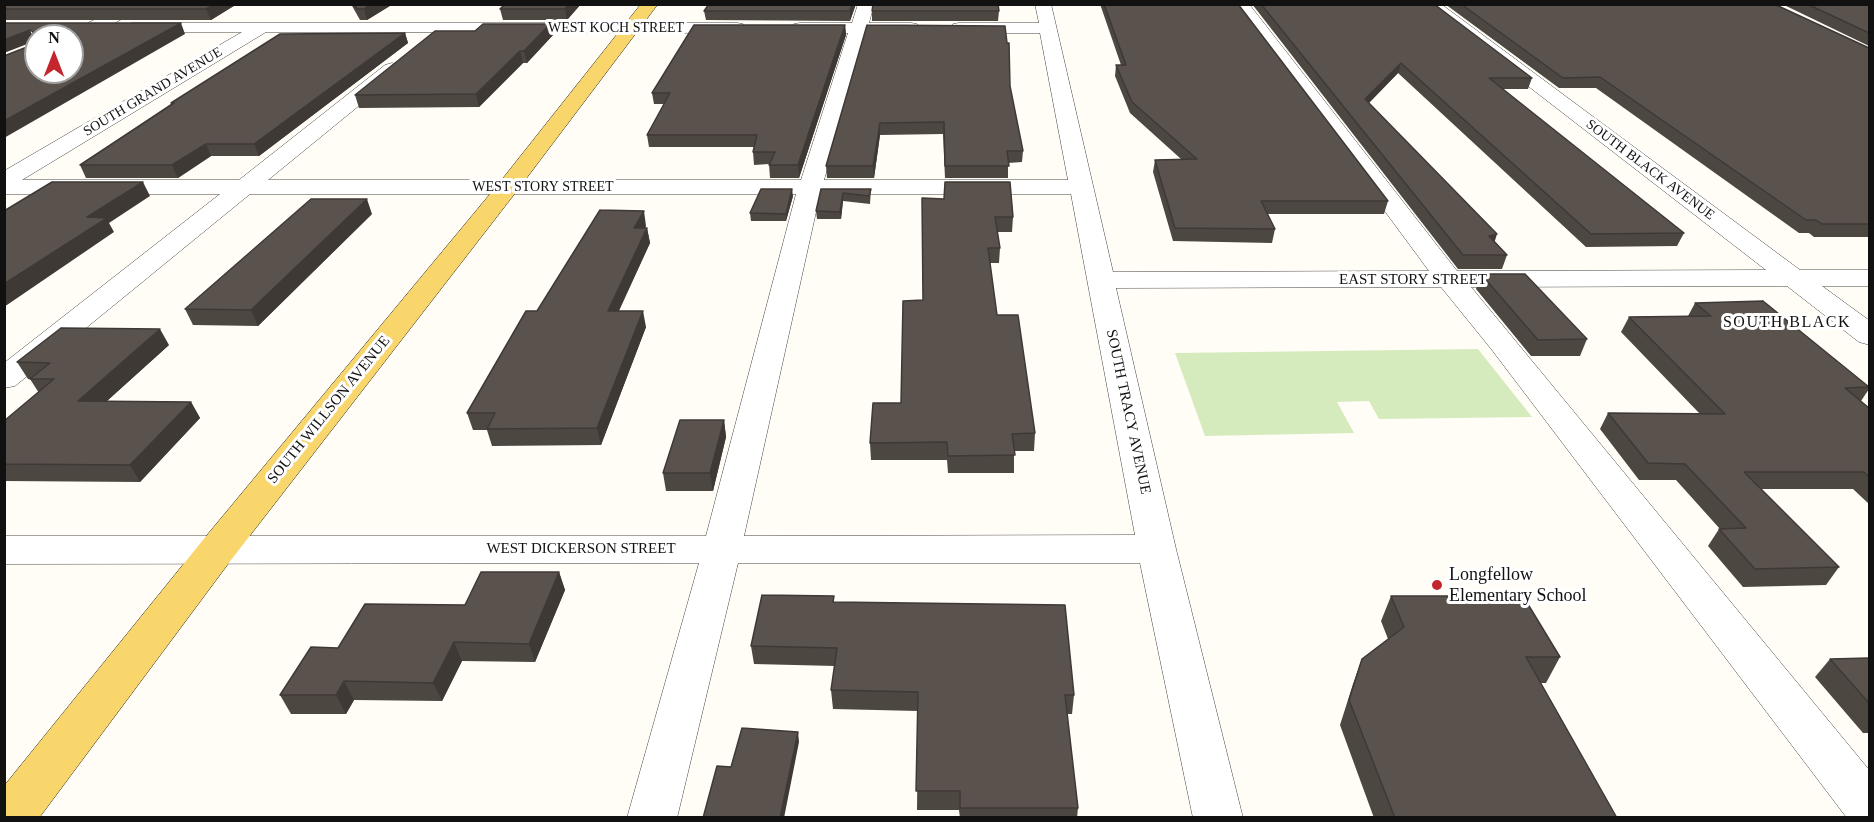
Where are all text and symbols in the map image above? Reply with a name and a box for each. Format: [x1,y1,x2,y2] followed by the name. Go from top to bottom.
[548,20,684,36] street label: WEST KOCH STREET
[24,24,84,84] north arrow
[48,29,60,46] text: N
[80,44,226,140] street label: SOUTH GRAND AVENUE
[1582,116,1718,224] street label: SOUTH BLACK AVENUE
[472,179,614,195] street label: WEST STORY STREET
[1339,271,1487,289] street label: EAST STORY STREET
[1723,313,1851,333] district label: SOUTH BLACK
[1102,328,1154,496] street label: SOUTH TRACY AVENUE
[264,333,394,487] street label: SOUTH WILLSON AVENUE
[486,540,676,558] street label: WEST DICKERSON STREET
[1449,564,1586,606] place label: Longfellow Elementary School
[1430,578,1444,592] marker: Longfellow Elementary School

